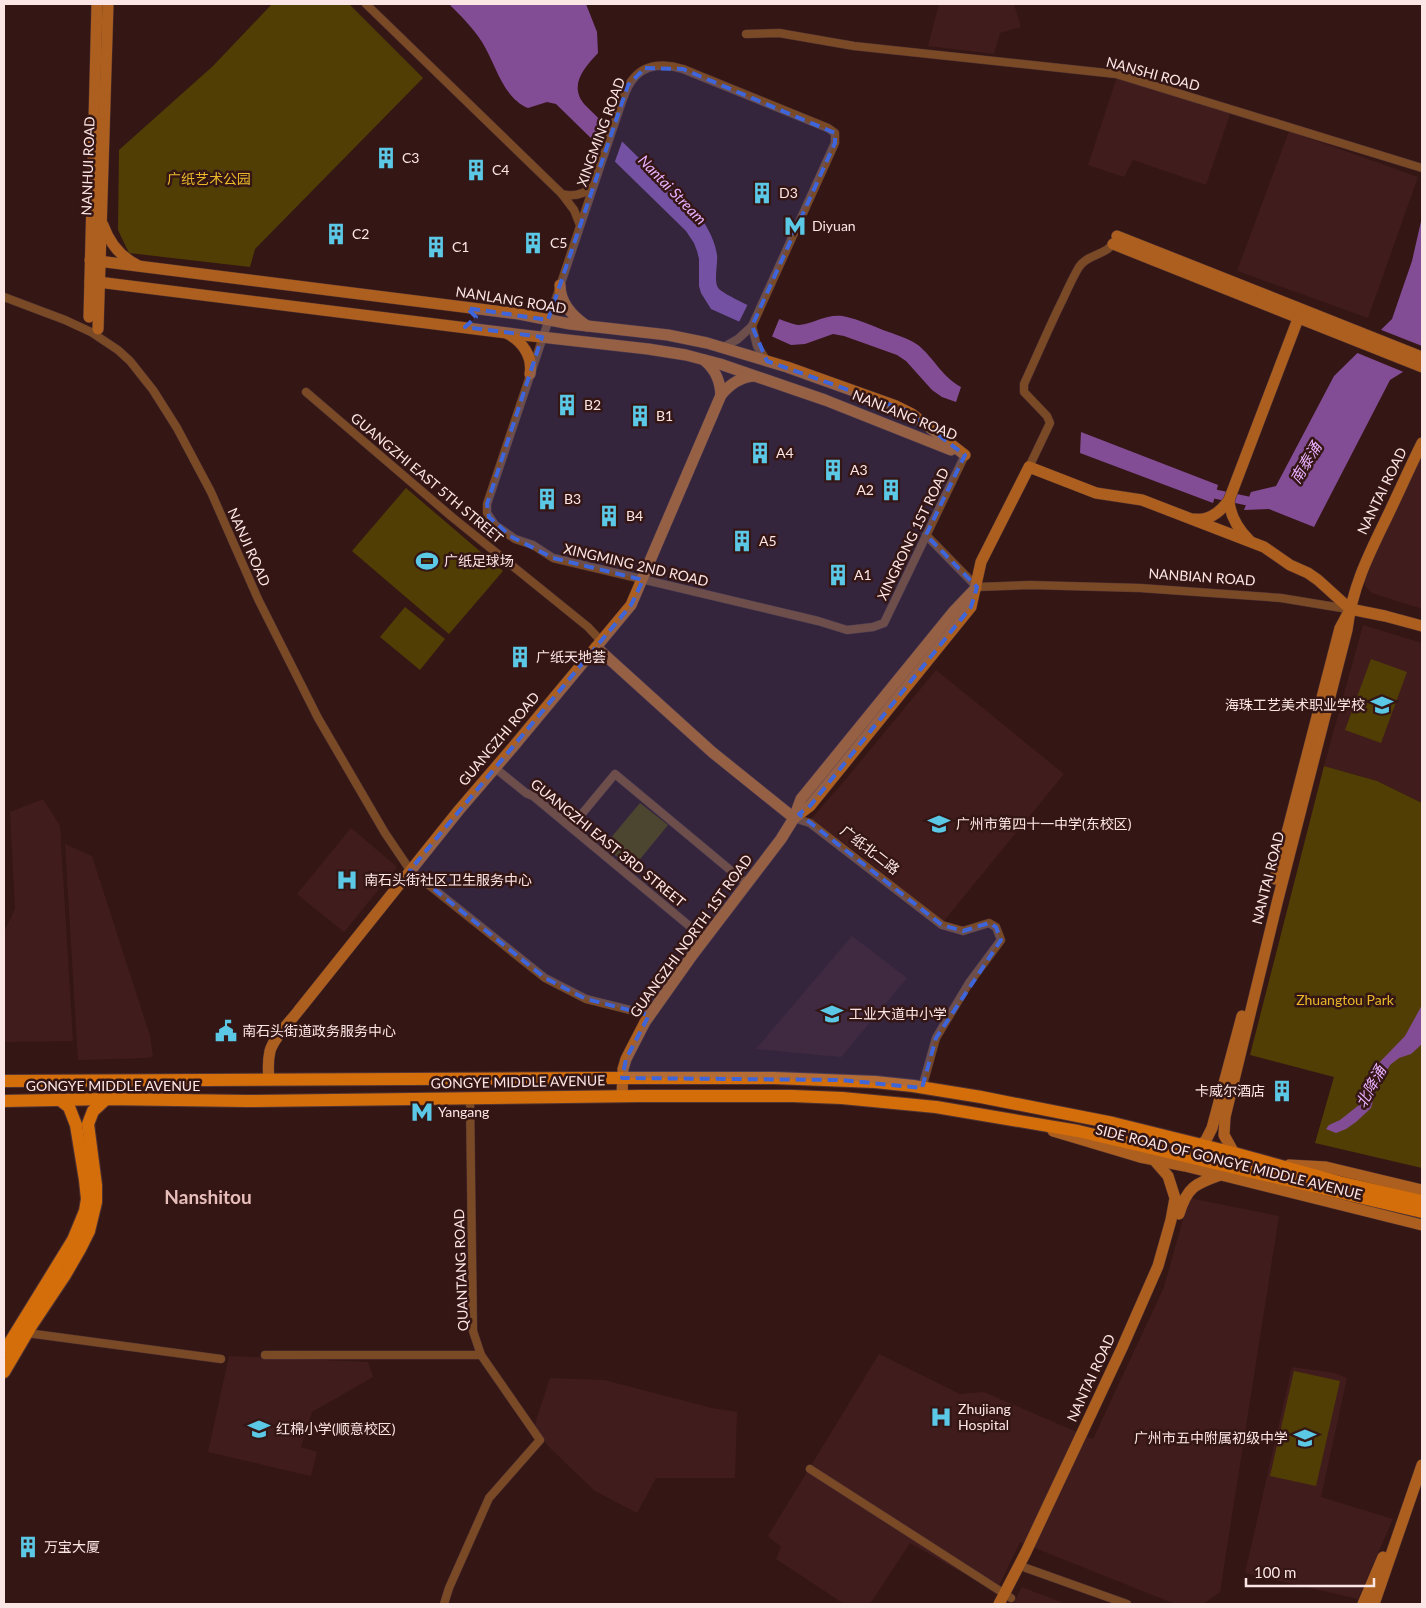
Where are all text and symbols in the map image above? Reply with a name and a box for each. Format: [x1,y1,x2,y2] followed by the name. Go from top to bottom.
[1104,53,1202,94] street label: NANSHI ROAD
[573,75,628,189] street label: XINGMING ROAD
[77,116,98,216] street label: NANHUI ROAD
[373,145,399,171] building icon: C3
[402,149,419,166] place label: C3
[635,151,711,228] water label: Nantai Stream
[463,157,489,183] building icon: C4
[492,161,509,178] place label: C4
[167,170,251,187] park label: 广纸艺术公园
[749,180,775,206] building icon: D3
[779,184,798,201] place label: D3
[782,213,808,239] metro station icon: Diyuan
[812,217,856,234] place label: Diyuan
[323,221,349,247] building icon: C2
[352,225,369,242] place label: C2
[520,230,546,256] building icon: C5
[423,234,449,260] building icon: C1
[550,234,567,251] place label: C5
[452,238,469,255] place label: C1
[455,282,568,317] street label: NANLANG ROAD
[850,386,960,443] street label: NANLANG ROAD
[554,392,580,418] building icon: B2
[584,396,601,413] place label: B2
[627,403,653,429] building icon: B1
[656,407,673,424] place label: B1
[348,409,508,547] street label: GUANGZHI EAST 5TH STREET
[1286,437,1325,486] water label: 南泰涌
[747,440,773,466] building icon: A4
[776,444,794,461] place label: A4
[1353,444,1410,537] street label: NANTAI ROAD
[820,457,846,483] building icon: A3
[850,461,868,478] place label: A3
[873,465,952,603] street label: XINGRONG 1ST ROAD
[878,477,904,503] building icon: A2
[856,481,874,498] place label: A2
[534,486,560,512] building icon: B3
[564,490,581,507] place label: B3
[596,503,622,529] building icon: B4
[225,505,274,589] street label: NANJI ROAD
[626,507,643,524] place label: B4
[729,528,755,554] building icon: A5
[759,532,777,549] place label: A5
[562,540,710,589] street label: XINGMING 2ND ROAD
[414,548,440,574] sports icon: 广纸足球场
[444,552,514,569] place label: 广纸足球场
[825,562,851,588] building icon: A1
[1148,564,1256,589] street label: NANBIAN ROAD
[854,566,872,583] place label: A1
[507,644,533,670] building icon: 广纸天地荟
[536,648,606,665] place label: 广纸天地荟
[454,688,543,789] street label: GUANGZHI ROAD
[1369,692,1395,718] school or university icon: 海珠工艺美术职业学校
[1225,696,1365,713] place label: 海珠工艺美术职业学校
[528,775,690,911] street label: GUANGZHI EAST 3RD STREET
[926,811,952,837] school or university icon: 广州市第四十一中学(东校区)
[956,815,1132,832] place label: 广州市第四十一中学(东校区)
[837,821,903,878] street label: 广纸北二路
[1248,830,1287,926] street label: NANTAI ROAD
[626,851,755,1020] street label: GUANGZHI NORTH 1ST ROAD
[334,867,360,893] hospital icon: 南石头街社区卫生服务中心
[364,871,532,888] place label: 南石头街社区卫生服务中心
[1296,991,1395,1008] park label: Zhuangtou Park
[819,1001,845,1027] school or university icon: 工业大道中小学
[849,1005,947,1022] place label: 工业大道中小学
[213,1018,239,1044] public building icon: 南石头街道政务服务中心
[242,1022,396,1039] place label: 南石头街道政务服务中心
[1351,1061,1390,1111] water label: 北降涌
[431,1071,605,1092] street label: GONGYE MIDDLE AVENUE
[26,1077,200,1094] street label: GONGYE MIDDLE AVENUE
[1269,1078,1295,1104] building icon: 卡威尔酒店
[1195,1082,1265,1099] place label: 卡威尔酒店
[409,1099,435,1125] metro station icon: Yangang
[438,1103,489,1120] place label: Yangang
[1094,1120,1364,1203] street label: SIDE ROAD OF GONGYE MIDDLE AVENUE
[164,1185,252,1208] district label: Nanshitou
[450,1209,471,1332] street label: QUANTANG ROAD
[1063,1331,1118,1424] street label: NANTAI ROAD
[958,1400,1011,1433] place label: Zhujiang Hospital
[928,1404,954,1430] hospital icon: Zhujiang Hospital
[246,1416,272,1442] school or university icon: 红棉小学(顺意校区)
[276,1420,396,1437] place label: 红棉小学(顺意校区)
[1292,1425,1318,1451] school or university icon: 广州市五中附属初级中学
[1134,1429,1288,1446] place label: 广州市五中附属初级中学
[15,1534,41,1560] building icon: 万宝大厦
[44,1538,100,1555] place label: 万宝大厦
[1246,1556,1374,1588] scale bar
[1254,1563,1296,1581] text: 100 m

